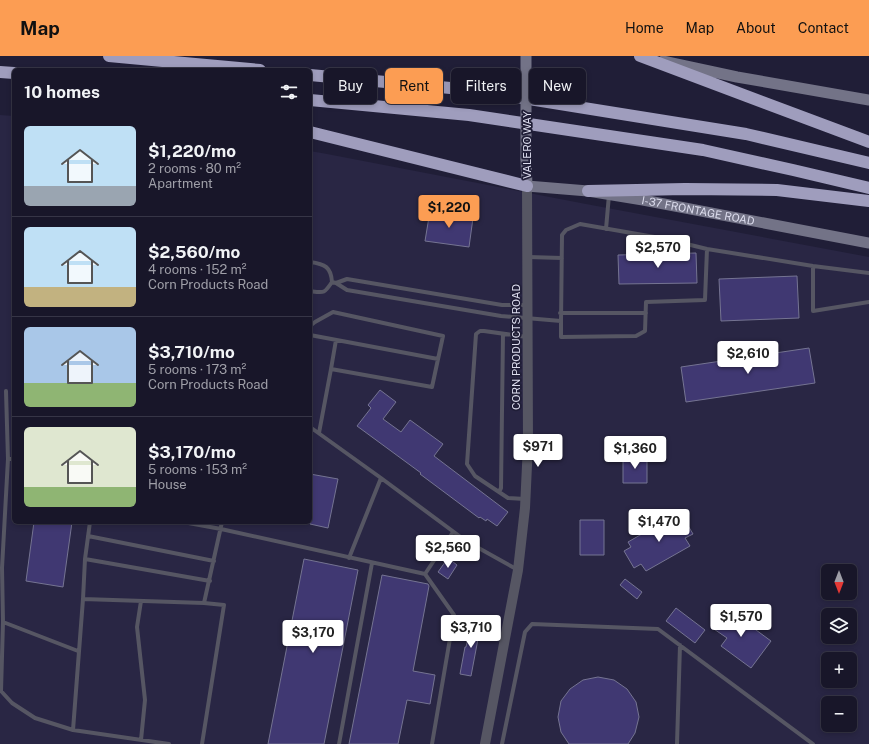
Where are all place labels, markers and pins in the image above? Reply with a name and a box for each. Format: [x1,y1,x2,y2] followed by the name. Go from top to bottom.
[416,195,482,229] pin: $1,220
[625,235,691,269] pin: $2,570
[715,341,781,375] pin: $2,610
[514,434,562,468] pin: $971
[602,436,668,470] pin: $1,360
[626,509,692,543] pin: $1,470
[415,535,481,569] pin: $2,560
[708,604,774,638] pin: $1,570
[438,615,504,649] pin: $3,710
[280,620,346,654] pin: $3,170

